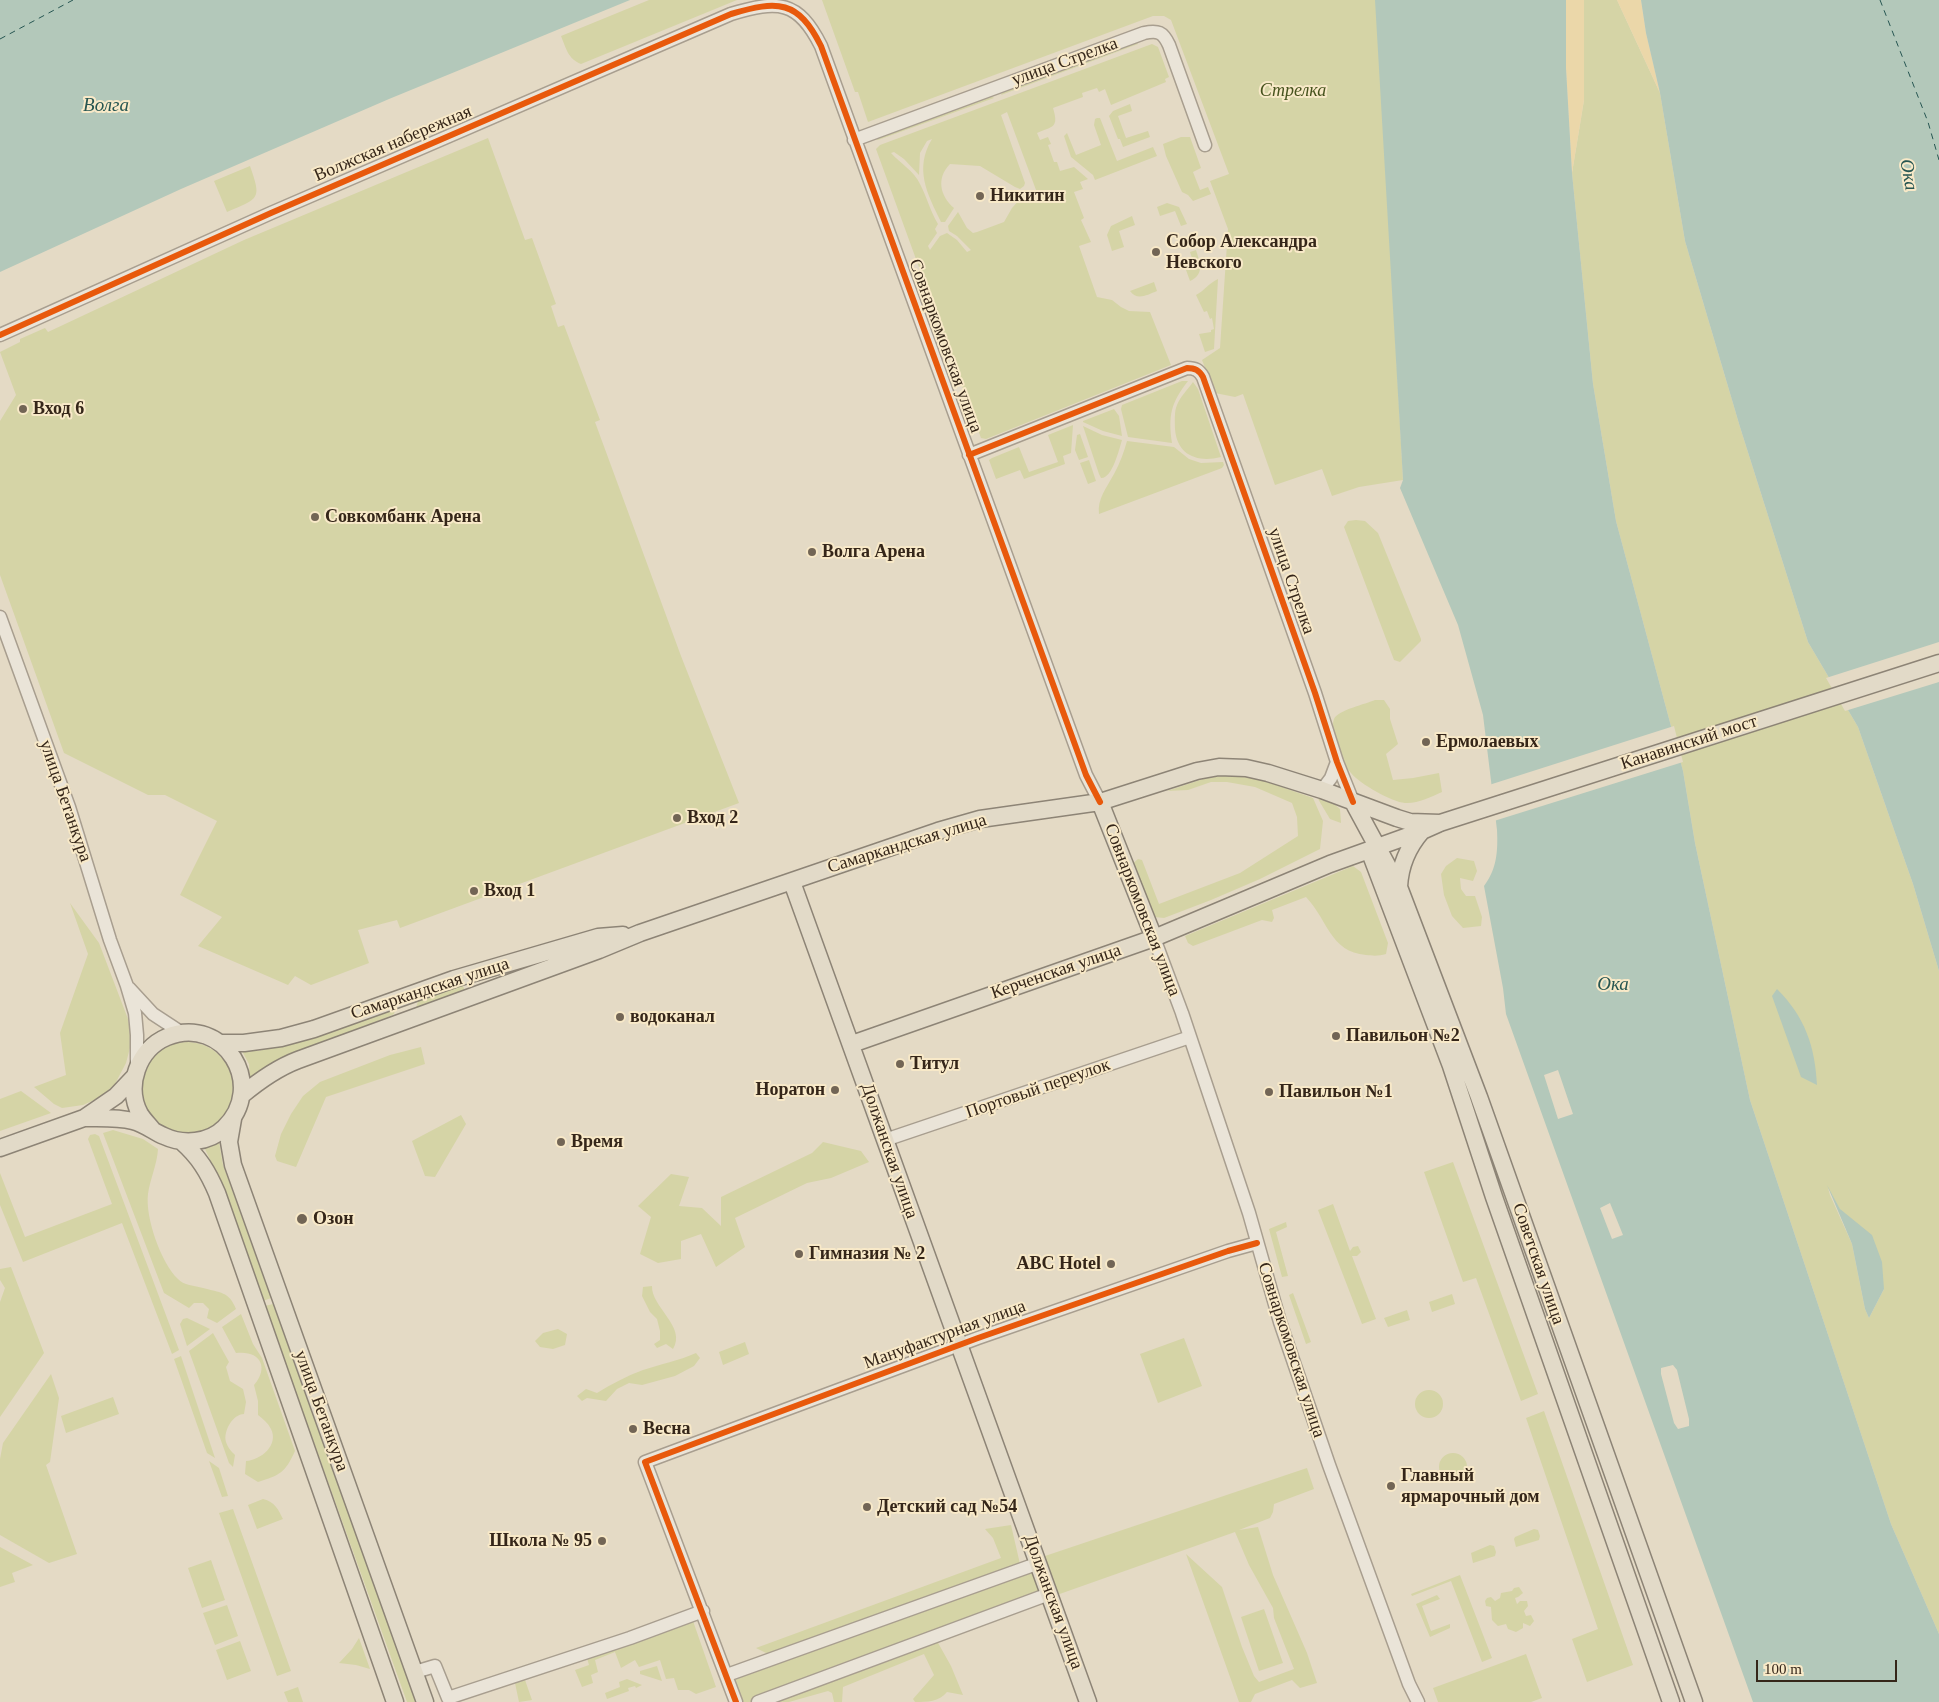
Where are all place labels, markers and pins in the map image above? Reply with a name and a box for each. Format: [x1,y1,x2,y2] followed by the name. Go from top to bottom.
[990,185,1065,207] place label: Никитин
[974,190,986,202] marker: Никитин
[1166,231,1317,274] place label: Собор Александра Невского
[1150,246,1162,258] marker: Собор Александра Невского
[33,398,84,420] place label: Вход 6
[17,403,29,415] marker: Вход 6
[325,506,481,528] place label: Совкомбанк Арена
[309,511,321,523] marker: Совкомбанк Арена
[822,541,925,563] place label: Волга Арена
[806,546,818,558] marker: Волга Арена
[1436,731,1538,753] place label: Ермолаевых
[1420,736,1432,748] marker: Ермолаевых
[687,807,738,829] place label: Вход 2
[671,812,683,824] marker: Вход 2
[484,880,535,902] place label: Вход 1
[468,885,480,897] marker: Вход 1
[630,1006,715,1028] place label: водоканал
[614,1011,626,1023] marker: водоканал
[1346,1025,1460,1047] place label: Павильон №2
[1330,1030,1342,1042] marker: Павильон №2
[910,1053,959,1075] place label: Титул
[894,1058,906,1070] marker: Титул
[755,1079,825,1101] place label: Норатон
[1279,1081,1393,1103] place label: Павильон №1
[829,1084,841,1096] marker: Норатон
[1263,1086,1275,1098] marker: Павильон №1
[571,1131,623,1153] place label: Время
[555,1136,567,1148] marker: Время
[313,1208,354,1230] place label: Озон
[295,1212,309,1226] marker: Озон
[809,1243,925,1265] place label: Гимназия № 2
[793,1248,805,1260] marker: Гимназия № 2
[1017,1253,1101,1275] place label: ABC Hotel
[1105,1258,1117,1270] marker: ABC Hotel
[643,1418,691,1440] place label: Весна
[627,1423,639,1435] marker: Весна
[1401,1465,1540,1508] place label: Главный ярмарочный дом
[1385,1480,1397,1492] marker: Главный ярмарочный дом
[877,1496,1017,1518] place label: Детский сад №54
[861,1501,873,1513] marker: Детский сад №54
[489,1530,592,1552] place label: Школа № 95
[596,1535,608,1547] marker: Школа № 95

